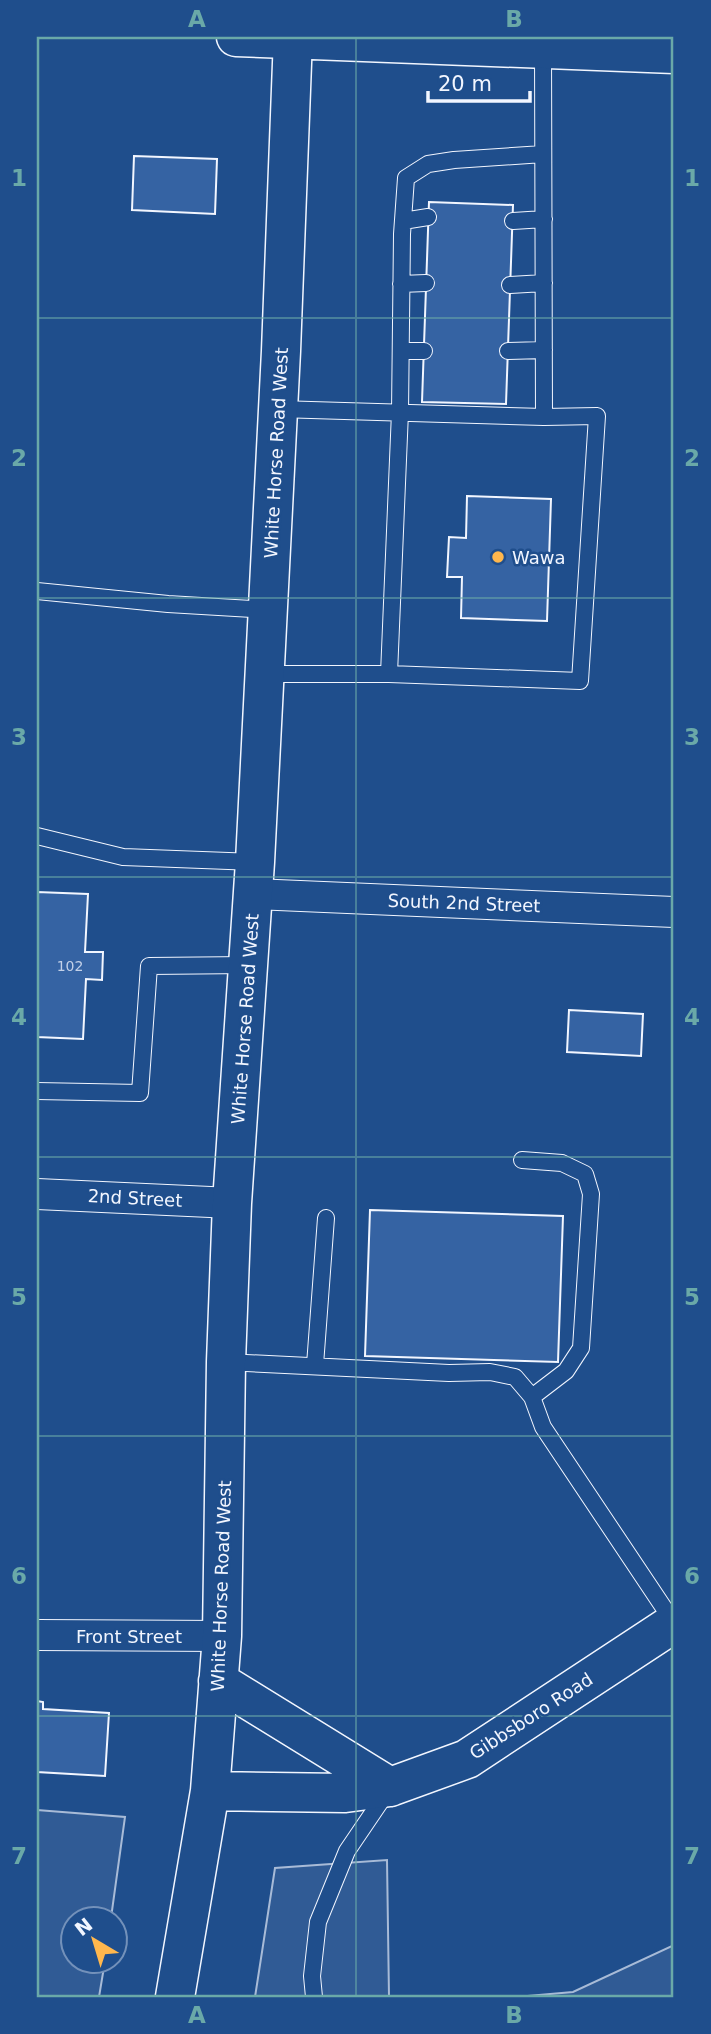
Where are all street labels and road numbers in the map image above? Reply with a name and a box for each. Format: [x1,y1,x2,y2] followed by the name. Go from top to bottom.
[260,347,292,559] street label: White Horse Road West
[387,890,541,916] street label: South 2nd Street
[227,913,263,1125] street label: White Horse Road West
[87,1185,183,1211] street label: 2nd Street
[207,1480,235,1692] street label: White Horse Road West
[76,1626,182,1647] street label: Front Street
[466,1668,596,1764] street label: Gibbsboro Road

